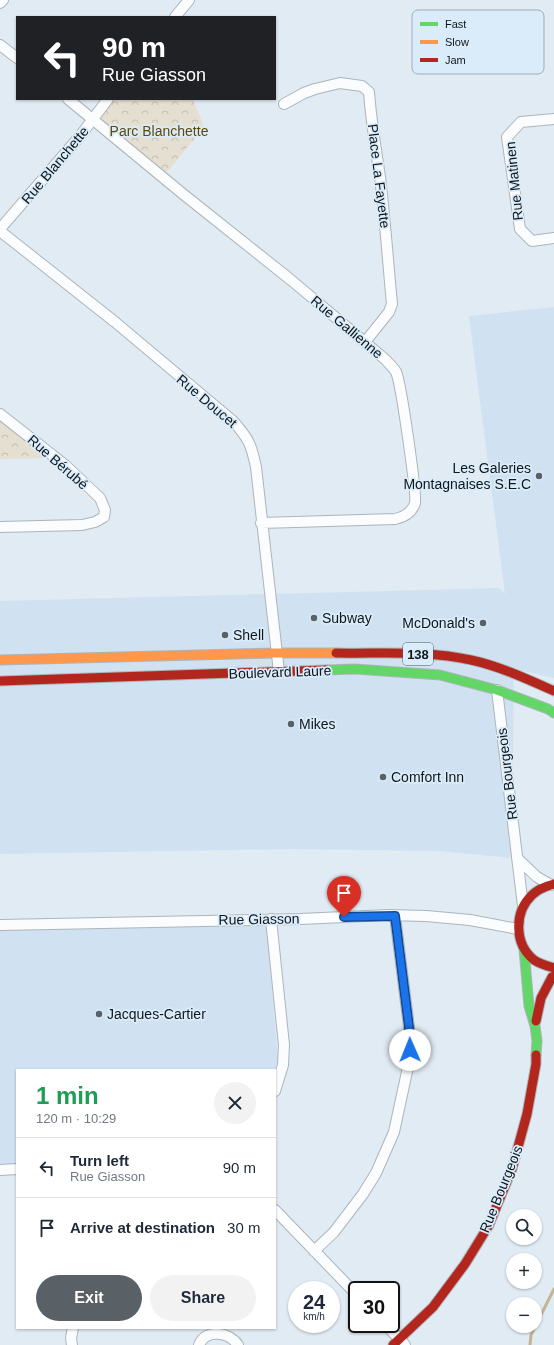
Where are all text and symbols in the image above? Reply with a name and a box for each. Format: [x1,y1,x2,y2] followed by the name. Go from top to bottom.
[412,10,544,74] legend
[445,18,466,30] text: Fast
[36,32,88,84] icon: left
[102,32,166,63] text: 90 m
[445,36,469,48] text: Slow
[445,54,466,66] text: Jam
[102,65,206,85] text: Rue Giasson
[18,123,92,207] street label: Rue Blanchette
[110,123,209,139] park label: Parc Blanchette
[365,123,393,229] street label: Place La Fayette
[502,141,526,221] street label: Rue Matinen
[308,292,386,362] street label: Rue Gallienne
[174,371,241,431] street label: Rue Doucet
[25,431,92,493] street label: Rue Bérubé
[403,460,531,492] place label: Les Galeries Montagnaises S.E.C
[534,471,544,481] marker: Les Galeries Montagnaises S.E.C
[322,610,372,626] place label: Subway
[309,613,319,623] marker: Subway
[402,615,475,631] place label: McDonald's
[478,618,488,628] marker: McDonald's
[233,627,264,643] place label: Shell
[220,630,230,640] marker: Shell
[403,643,433,665] road number: 138
[228,662,332,682] street label: Boulevard Laure
[299,716,336,732] place label: Mikes
[286,719,296,729] marker: Mikes
[493,727,521,821] street label: Rue Bourgeois
[391,769,464,785] place label: Comfort Inn
[378,772,388,782] marker: Comfort Inn
[327,876,361,917] pin
[333,882,355,904] icon: arrive
[218,910,300,928] street label: Rue Giasson
[107,1006,206,1022] place label: Jacques-Cartier
[94,1009,104,1019] marker: Jacques-Cartier
[389,1029,431,1071] position arrow
[36,1082,99,1109] text: 1 min
[214,1082,256,1124] button: close
[36,1111,116,1126] text: 120 m · 10:29
[476,1143,526,1235] street label: Rue Bourgeois
[70,1152,129,1169] text: Turn left
[36,1157,58,1179] icon: left
[223,1159,256,1176] text: 90 m
[70,1169,145,1184] text: Rue Giasson
[506,1209,542,1333] map controls
[506,1209,542,1245] button: search
[36,1217,58,1239] icon: arrive
[70,1219,215,1236] text: Arrive at destination
[227,1219,260,1236] text: 30 m
[506,1253,542,1289] button: +
[36,1275,142,1321] button: Exit
[150,1275,256,1321] button: Share
[348,1281,400,1333] speed limit sign: 30
[303,1291,325,1313] text: 24
[506,1297,542,1333] button: −
[303,1311,325,1322] text: km/h

